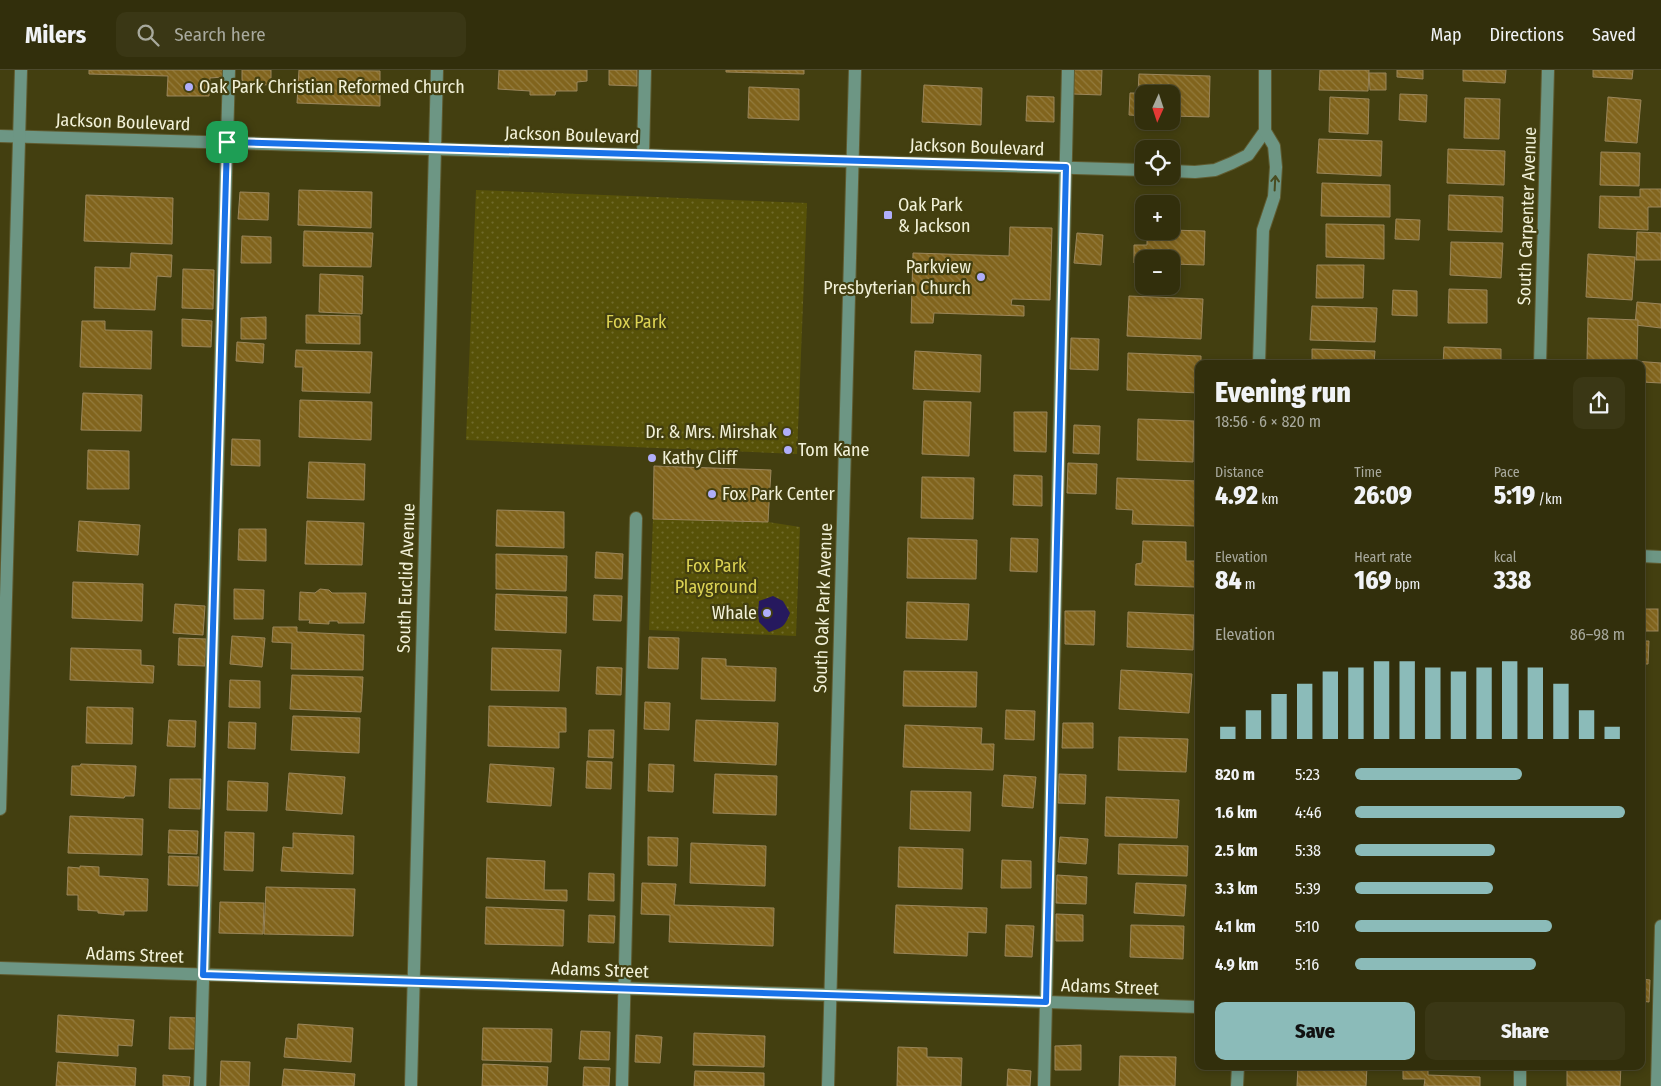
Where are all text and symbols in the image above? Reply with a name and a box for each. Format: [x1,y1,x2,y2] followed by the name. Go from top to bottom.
[116,12,466,57] search box
[25,21,86,49] text: Milers
[134,21,162,49] icon: search
[174,23,266,46] text: Search here
[1430,24,1462,46] text: Map
[1490,24,1564,46] text: Directions
[1592,24,1636,46] text: Saved
[199,76,465,98] place label: Oak Park Christian Reformed Church
[183,81,195,93] marker: Oak Park Christian Reformed Church
[1135,85,1180,130] north arrow
[1135,85,1180,295] map controls
[55,109,191,135] street label: Jackson Boulevard
[206,121,248,163] pin
[504,122,640,148] street label: Jackson Boulevard
[1513,126,1541,306] street label: South Carpenter Avenue
[213,128,241,156] icon: arrive
[909,134,1045,160] street label: Jackson Boulevard
[1135,140,1180,185] button: locate
[1271,175,1280,191] one-way arrow
[898,194,971,237] place label: Oak Park & Jackson
[1135,195,1180,240] button: +
[882,209,894,221] marker: Oak Park & Jackson
[1135,250,1180,295] button: −
[823,256,971,299] place label: Parkview Presbyterian Church
[975,271,987,283] marker: Parkview Presbyterian Church
[606,311,667,333] park label: Fox Park
[1215,376,1351,409] text: Evening run
[1573,377,1625,429] button: share
[1215,412,1321,431] text: 18:56 · 6 × 820 m
[645,421,778,443] place label: Dr. & Mrs. Mirshak
[781,426,793,438] marker: Dr. & Mrs. Mirshak
[798,439,870,461] place label: Tom Kane
[782,444,794,456] marker: Tom Kane
[662,447,738,469] place label: Kathy Cliff
[646,452,658,464] marker: Kathy Cliff
[1215,464,1264,481] text: Distance
[1354,464,1382,481] text: Time
[1494,464,1520,481] text: Pace
[1215,481,1258,511] text: 4.92
[1354,481,1412,511] text: 26:09
[1494,481,1535,511] text: 5:19
[722,483,836,505] place label: Fox Park Center
[706,488,718,500] marker: Fox Park Center
[1258,491,1279,508] text: km
[1535,491,1562,508] text: /km
[392,503,420,653] street label: South Euclid Avenue
[809,522,837,693] street label: South Oak Park Avenue
[1215,549,1268,566] text: Elevation
[1354,549,1412,566] text: Heart rate
[1494,549,1516,566] text: kcal
[675,555,757,598] park label: Fox Park Playground
[1215,566,1242,596] text: 84
[1354,566,1391,596] text: 169
[1494,566,1531,596] text: 338
[1242,576,1256,593] text: m
[1391,576,1420,593] text: bpm
[712,602,757,624] place label: Whale
[761,607,773,619] marker: Whale
[1215,625,1275,644] text: Elevation
[1570,625,1625,644] text: 86–98 m
[1215,765,1255,784] text: 820 m
[1295,765,1320,784] text: 5:23
[1215,803,1257,822] text: 1.6 km
[1295,803,1322,822] text: 4:46
[1215,841,1258,860] text: 2.5 km
[1295,841,1321,860] text: 5:38
[1215,879,1258,898] text: 3.3 km
[1295,879,1321,898] text: 5:39
[1215,917,1256,936] text: 4.1 km
[1295,917,1320,936] text: 5:10
[86,942,184,968] street label: Adams Street
[1215,955,1259,974] text: 4.9 km
[1295,955,1319,974] text: 5:16
[551,957,649,983] street label: Adams Street
[1061,974,1159,1000] street label: Adams Street
[1215,1002,1415,1060] button: Save
[1425,1002,1625,1060] button: Share

